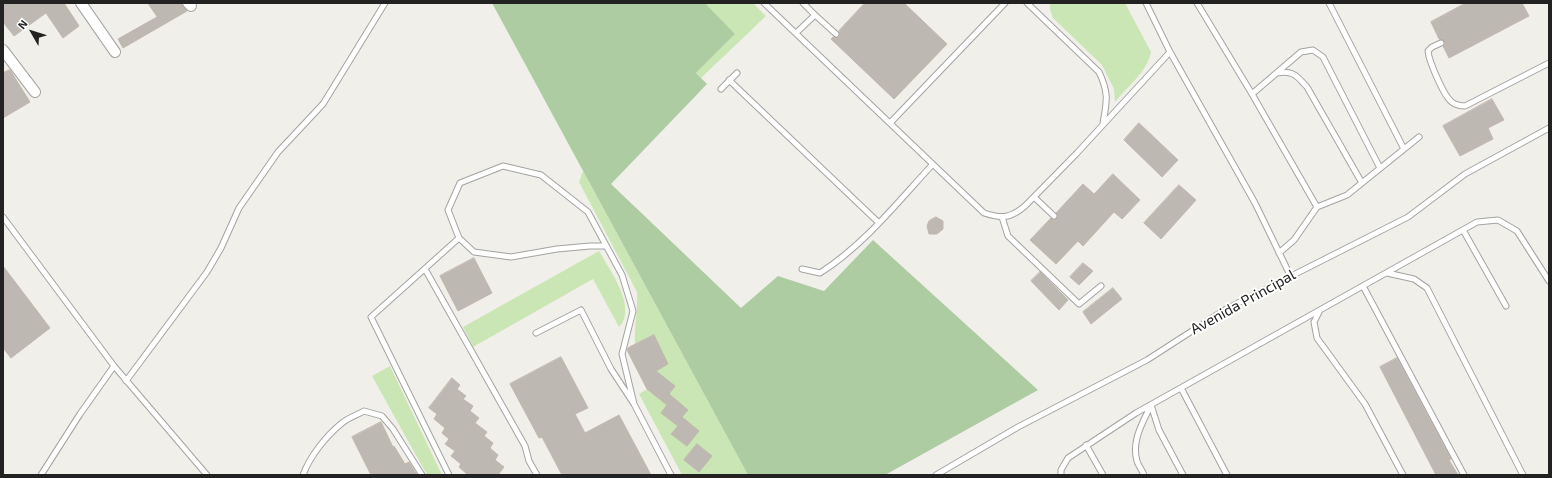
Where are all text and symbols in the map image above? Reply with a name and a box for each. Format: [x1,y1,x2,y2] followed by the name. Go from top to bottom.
[12,12,52,52] north arrow
[15,17,30,31] text: N
[1187,266,1299,338] street label: Avenida Principal

